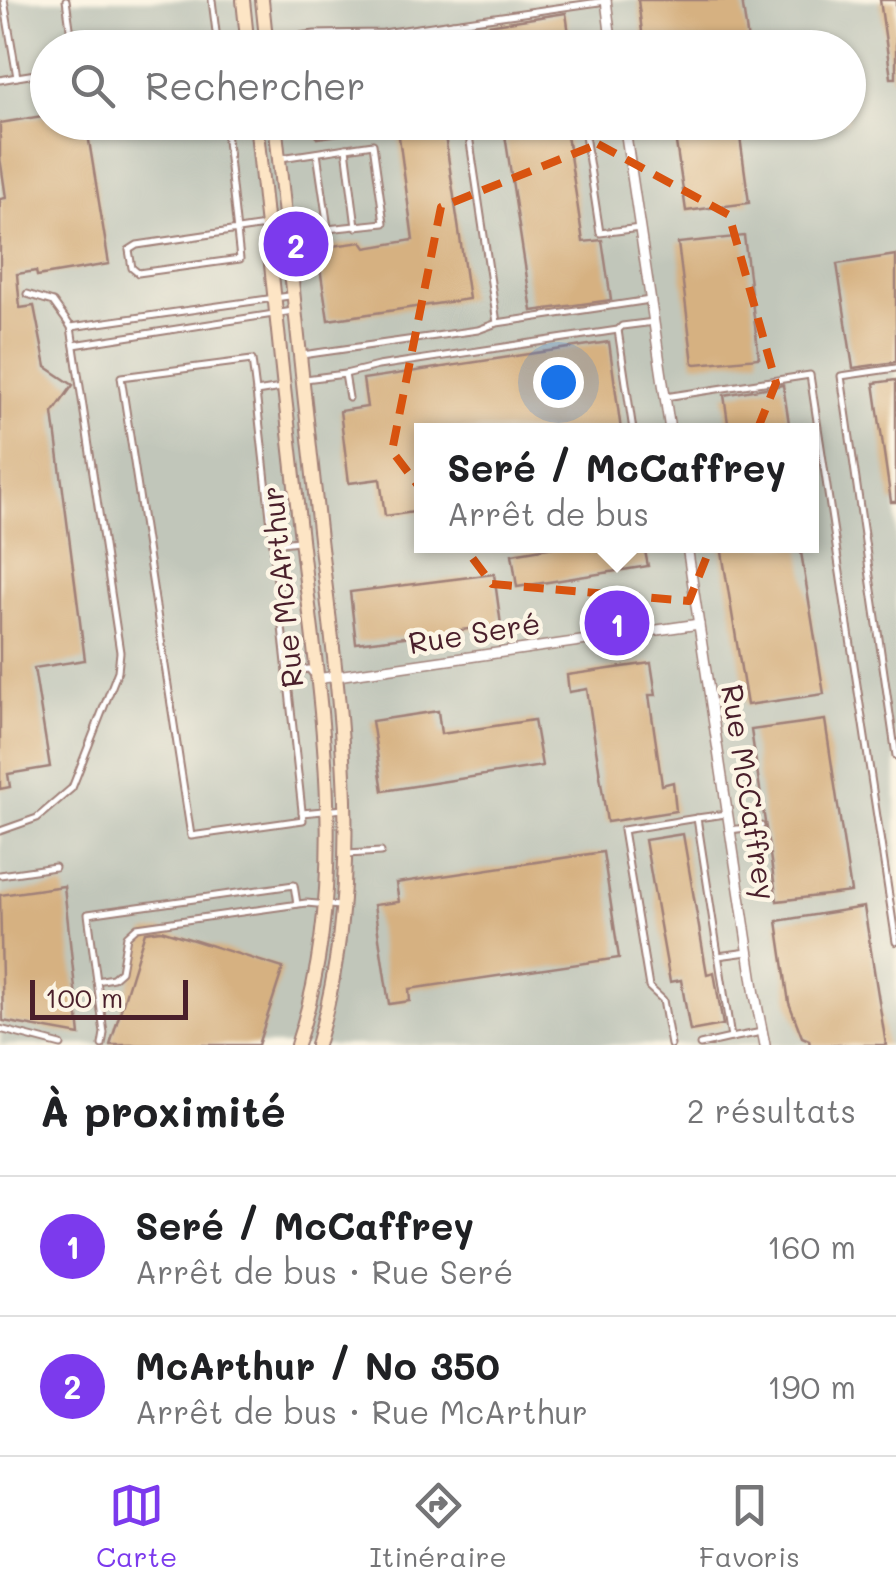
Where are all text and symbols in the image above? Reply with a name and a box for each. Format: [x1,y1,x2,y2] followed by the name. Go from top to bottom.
[30,30,866,140] search box
[65,58,120,113] icon: search
[145,60,366,110] text: Rechercher
[264,206,328,282] pin: 2
[533,357,584,408] your location
[414,423,819,553] popup
[447,442,786,492] text: Seré / McCaffrey
[251,484,311,690] street label: Rue McArthur
[447,492,649,534] text: Arrêt de bus
[584,586,650,660] pin: 1
[405,602,543,662] street label: Rue Seré
[713,681,787,903] street label: Rue McCaffrey
[30,975,188,1020] scale bar
[45,979,123,1015] text: 100 m
[40,1083,286,1138] text: À proximité
[687,1089,856,1131] text: 2 résultats
[135,1200,474,1250] text: Seré / McCaffrey
[65,1225,80,1267] text: 1
[767,1225,856,1267] text: 160 m
[135,1250,513,1292] text: Arrêt de bus · Rue Seré
[135,1340,500,1390] text: McArthur / No 350
[64,1365,81,1407] text: 2
[767,1365,856,1407] text: 190 m
[135,1390,588,1432] text: Arrêt de bus · Rue McArthur
[96,1478,177,1574] tab: Carte
[369,1478,507,1574] tab: Itinéraire
[699,1478,800,1574] tab: Favoris

